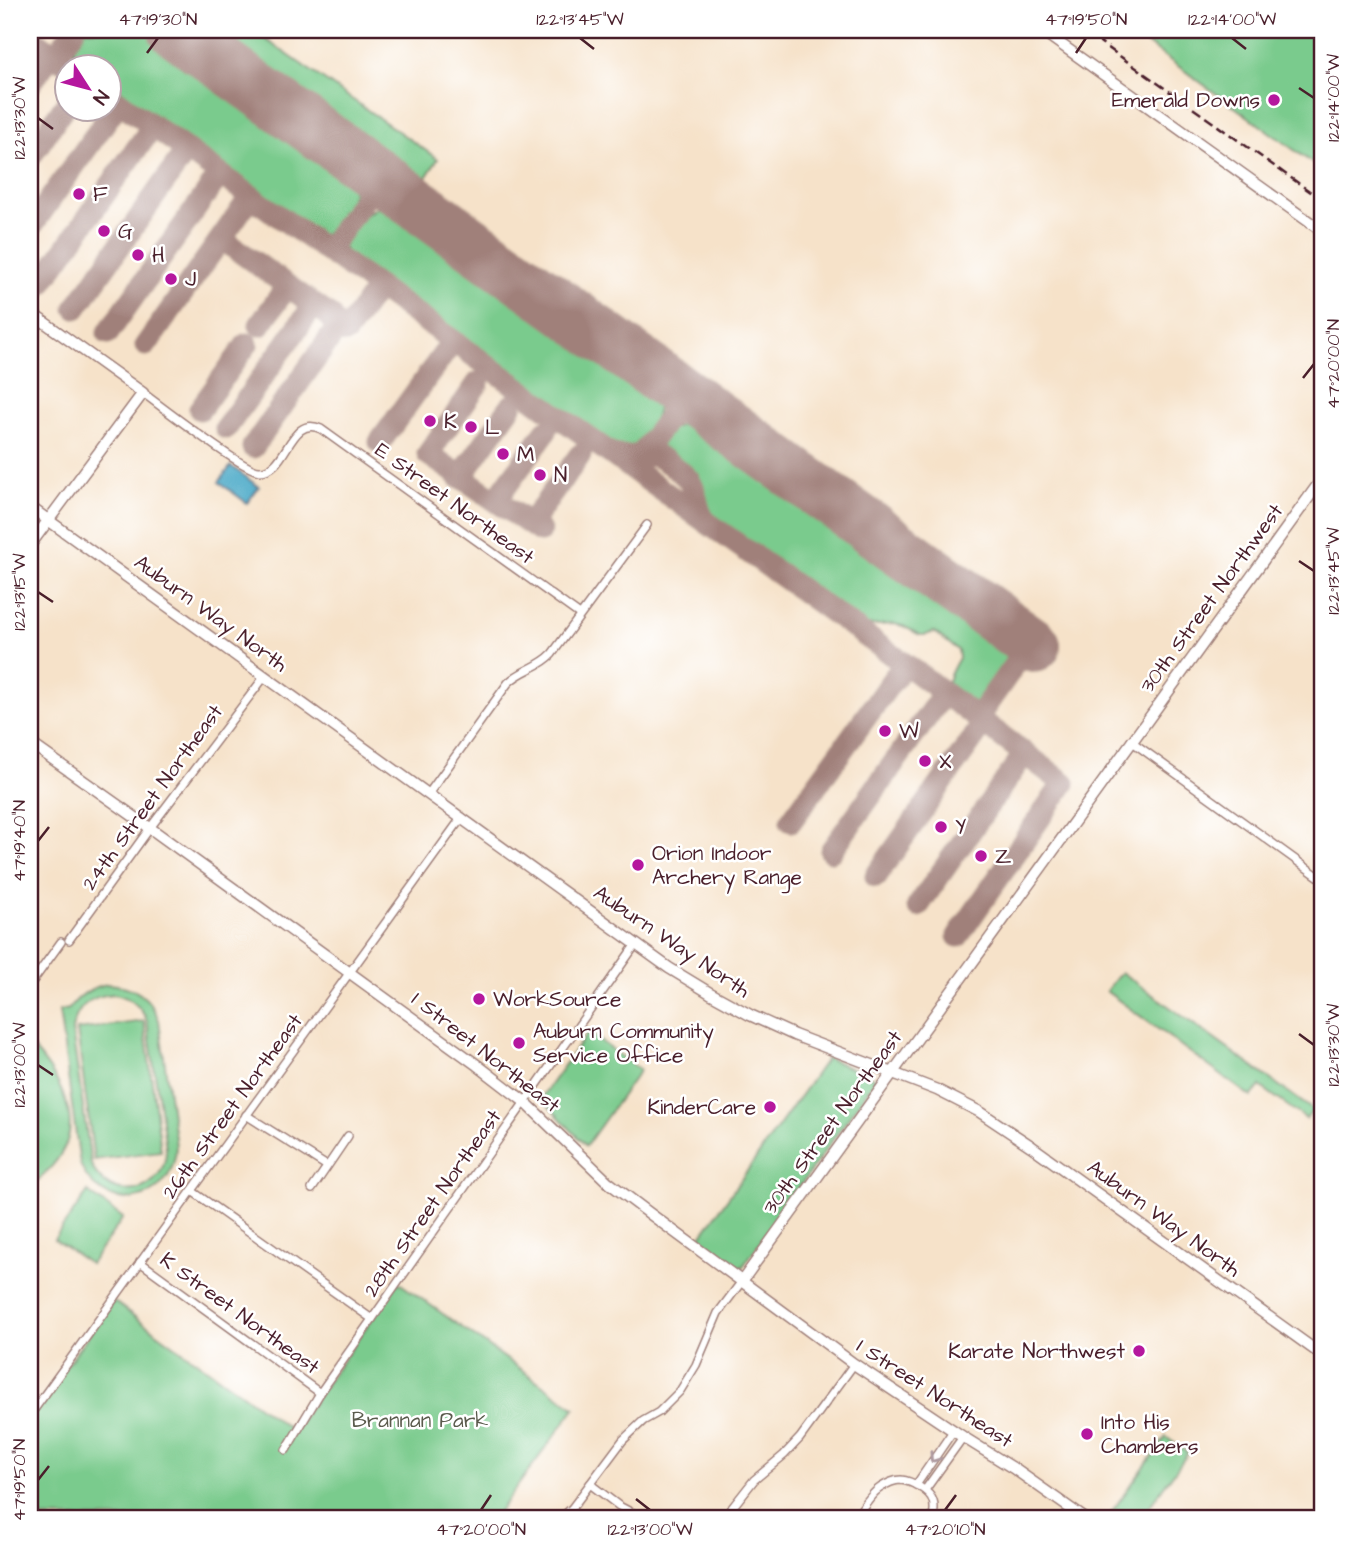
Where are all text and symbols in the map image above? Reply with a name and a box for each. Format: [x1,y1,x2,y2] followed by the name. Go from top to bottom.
[119,7,197,32] text: 47°19'30"N
[536,7,624,32] text: 122°13'45"W
[1045,7,1127,32] text: 47°19'50"N
[1188,7,1276,32] text: 122°14'00"W
[52,52,122,122] north arrow
[1321,54,1346,142] text: 122°14'00"W
[7,76,32,159] text: 122°13'30"W
[86,84,115,110] text: N
[1112,86,1260,115] place label: Emerald Downs
[1266,92,1282,108] marker: Emerald Downs
[93,180,108,209] place label: F
[71,186,87,202] marker: F
[118,217,133,246] place label: G
[96,223,112,239] marker: G
[152,241,165,270] place label: H
[130,247,146,263] marker: H
[185,265,196,294] place label: J
[163,271,179,287] marker: J
[1321,319,1346,409] text: 47°20'00"N
[444,407,457,436] place label: K
[422,413,438,429] marker: K
[485,413,500,442] place label: L
[463,419,479,435] marker: L
[369,436,541,571] street label: E Street Northeast
[517,440,534,469] place label: M
[495,446,511,462] marker: M
[554,461,567,490] place label: N
[532,467,548,483] marker: N
[1133,497,1290,699] street label: 30th Street Northwest
[1321,527,1346,615] text: 122°13'45"W
[127,548,294,681] street label: Auburn Way North
[7,553,32,631] text: 122°13'15"W
[75,698,230,896] street label: 24th Street Northeast
[899,717,919,746] place label: W
[877,723,893,739] marker: W
[939,747,952,776] place label: X
[917,753,933,769] marker: X
[7,800,32,882] text: 47°19'40"N
[955,813,966,842] place label: Y
[933,819,949,835] marker: Y
[652,839,802,894] place label: Orion Indoor Archery Range
[995,842,1011,871] place label: Z
[973,848,989,864] marker: Z
[630,857,646,873] marker: Orion Indoor Archery Range
[587,878,756,1007] street label: Auburn Way North
[405,985,566,1120] street label: I Street Northeast
[493,985,621,1014] place label: WorkSource
[471,991,487,1007] marker: WorkSource
[1321,1003,1346,1086] text: 122°13'30"W
[155,1007,310,1205] street label: 26th Street Northeast
[533,1017,714,1070] place label: Auburn Community Service Office
[7,1022,32,1108] text: 122°13'00"W
[756,1024,909,1220] street label: 30th Street Northeast
[511,1035,527,1051] marker: Auburn Community Service Office
[647,1093,756,1122] place label: KinderCare
[762,1099,778,1115] marker: KinderCare
[357,1103,508,1303] street label: 28th Street Northeast
[1080,1153,1247,1286] street label: Auburn Way North
[154,1246,326,1382] street label: K Street Northeast
[851,1332,1019,1455] street label: I Street Northeast
[948,1337,1126,1366] place label: Karate Northwest
[1131,1343,1147,1359] marker: Karate Northwest
[352,1406,488,1435] park label: Brannan Park
[1101,1408,1199,1461] place label: Into His Chambers
[1079,1426,1095,1442] marker: Into His Chambers
[7,1439,32,1521] text: 47°19'50"N
[930,1450,943,1463] one-way arrow
[436,1517,526,1542] text: 47°20'00"N
[607,1517,693,1542] text: 122°13'00"W
[904,1517,986,1542] text: 47°20'10"N

